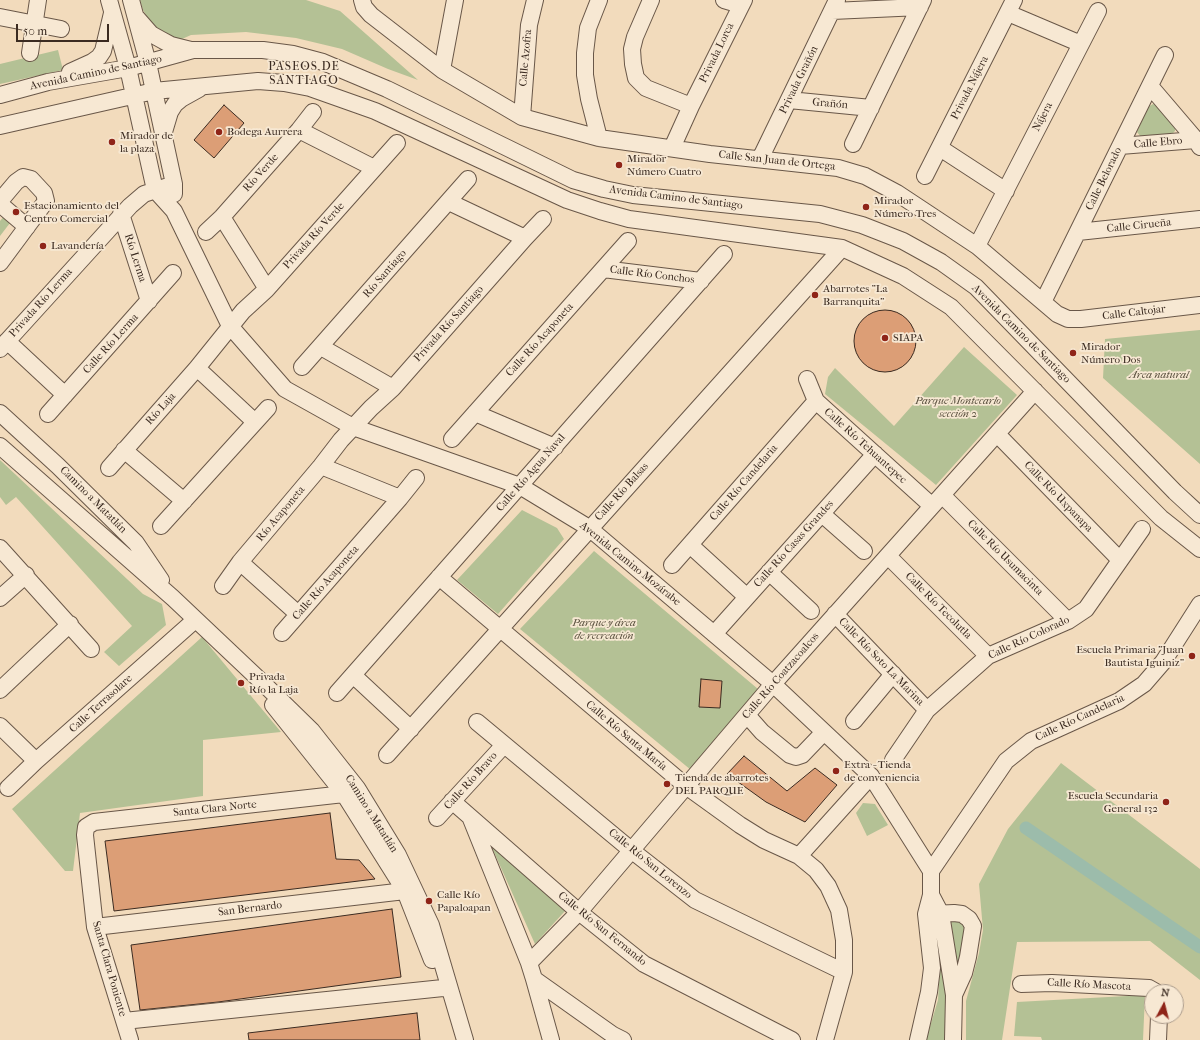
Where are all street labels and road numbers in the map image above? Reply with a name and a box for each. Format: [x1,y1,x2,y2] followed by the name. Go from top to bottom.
[697,21,737,85] street label: Privada Lorca
[517,29,535,87] street label: Calle Azofra
[777,44,821,116] street label: Privada Grañón
[29,53,163,93] street label: Avenida Camino de Santiago
[948,54,992,122] street label: Privada Nájera
[812,96,848,112] street label: Grañón
[1030,100,1056,134] street label: Nájera
[1133,134,1183,152] street label: Calle Ebro
[1083,145,1125,213] street label: Calle Belorado
[718,148,836,174] street label: Calle San Juan de Ortega
[240,151,282,195] street label: Río Verde
[609,183,743,213] street label: Avenida Camino de Santiago
[281,200,347,272] street label: Privada Río Verde
[1106,216,1172,236] street label: Calle Cirueña
[121,232,149,284] street label: Río Lerma
[360,247,410,301] street label: Río Santiago
[609,263,695,287] street label: Calle Río Conchos
[7,266,75,340] street label: Privada Río Lerma
[969,282,1073,386] street label: Avenida Camino de Santiago
[411,283,487,365] street label: Privada Río Santiago
[503,300,577,380] street label: Calle Río Acaponeta
[1102,303,1166,323] street label: Calle Caltojar
[81,311,141,377] street label: Calle Río Lerma
[143,390,179,428] street label: Río Laja
[821,405,909,487] street label: Calle Río Tehuantepec
[494,431,568,515] street label: Calle Río Agua Naval
[707,442,781,524] street label: Calle Río Candelaria
[1021,459,1095,535] street label: Calle Río Uxpanapa
[592,460,652,524] street label: Calle Río Balsas
[57,464,129,536] street label: Camino a Matatlán
[254,484,308,544] street label: Río Acaponeta
[751,498,837,590] street label: Calle Río Casas Grandes
[964,517,1046,599] street label: Calle Río Usumacinta
[577,519,683,609] street label: Avenida Camino Mozárabe
[290,543,362,623] street label: Calle Río Acaponeta
[902,570,974,642] street label: Calle Río Tecolutla
[986,613,1072,663] street label: Calle Río Colorado
[836,615,926,709] street label: Calle Río Soto La Marina
[740,630,822,722] street label: Calle Río Coatzacoalcos
[67,672,135,736] street label: Calle Terrasolare
[1033,692,1127,744] street label: Calle Río Candelaria
[583,698,669,774] street label: Calle Río Santa María
[442,749,500,813] street label: Calle Río Bravo
[342,773,400,855] street label: Camino a Matatlán
[173,798,257,820] street label: Santa Clara Norte
[605,826,695,902] street label: Calle Río San Lorenzo
[555,889,649,969] street label: Calle Río San Fernando
[217,899,283,919] street label: San Bernardo
[89,920,129,1018] street label: Santa Clara Poniente
[1047,976,1131,994] street label: Calle Río Mascota

